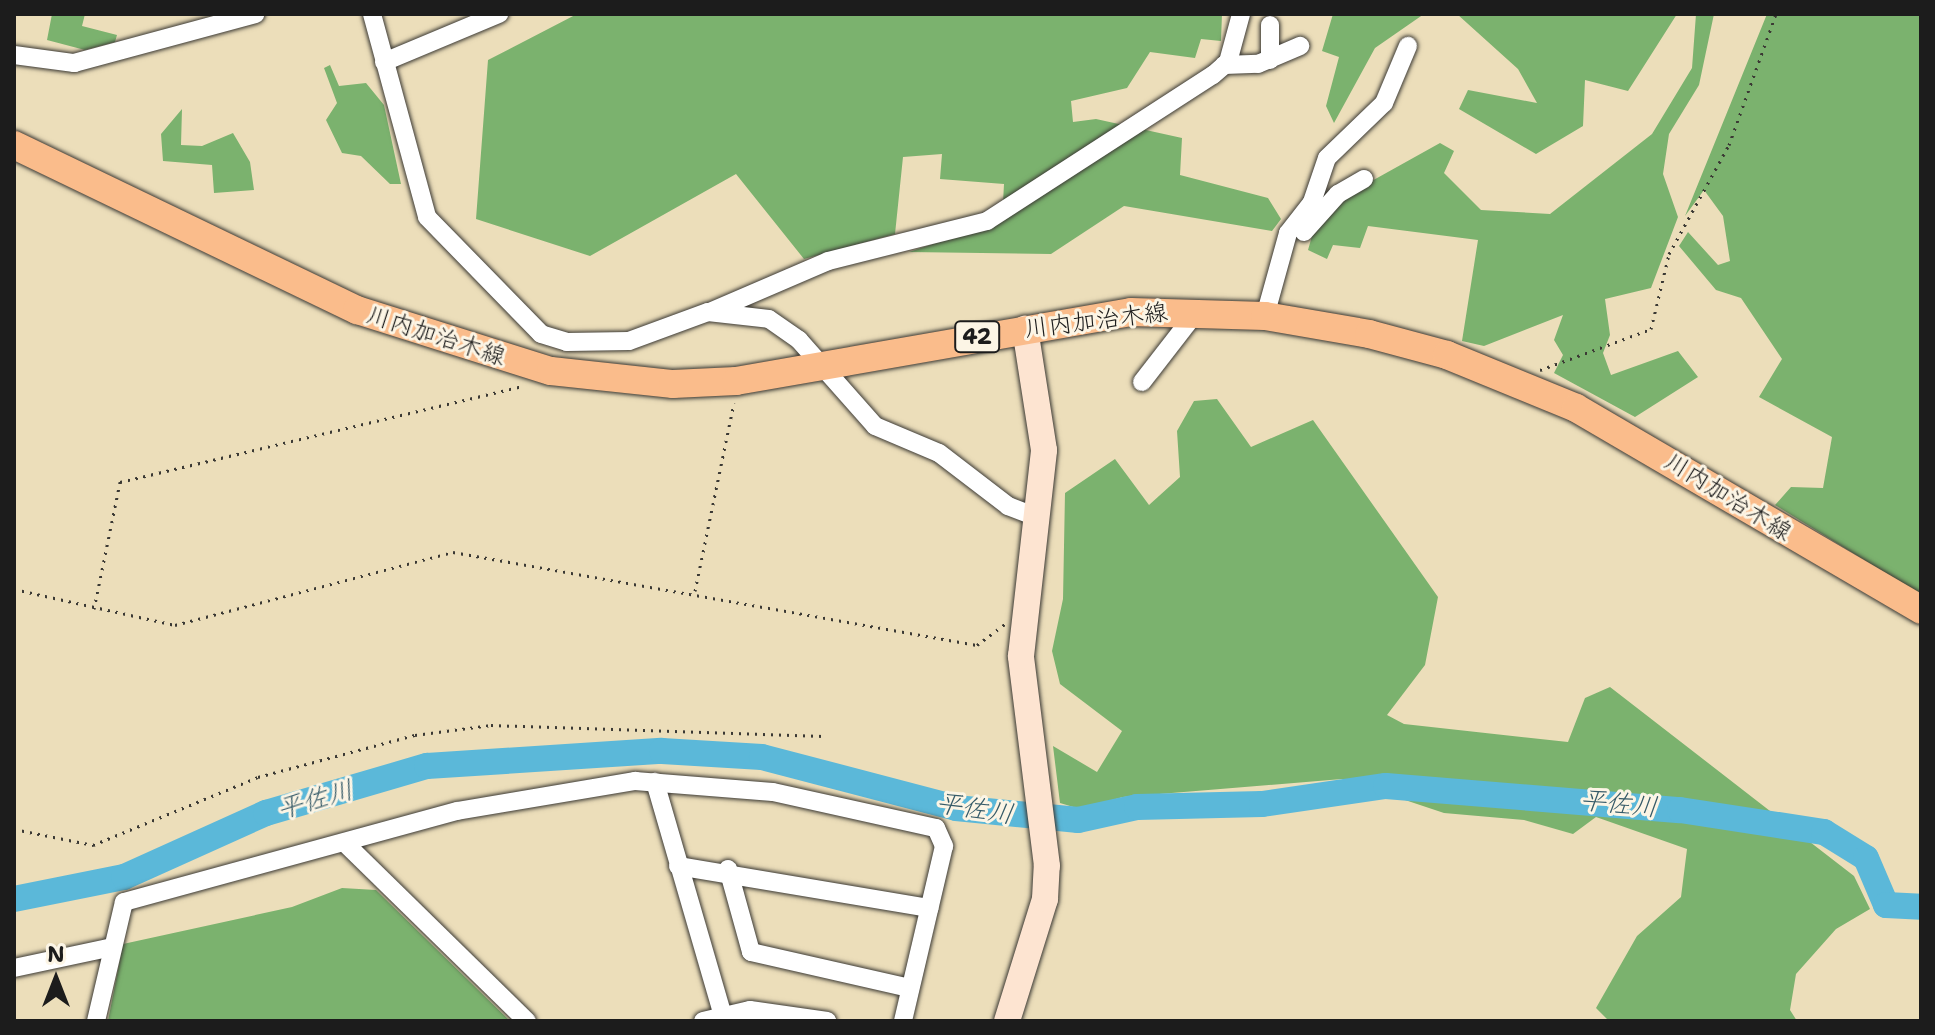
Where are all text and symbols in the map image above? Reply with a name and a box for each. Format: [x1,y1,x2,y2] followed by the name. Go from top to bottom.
[1023,298,1169,344] street label: 川内加治木線
[363,300,509,372] street label: 川内加治木線
[953,319,1001,355] road number: 42
[1659,447,1797,547] street label: 川内加治木線
[273,773,357,825] water label: 平佐川
[1579,783,1659,823] water label: 平佐川
[934,786,1016,830] water label: 平佐川
[16,939,96,1019] north arrow
[47,940,65,969] text: N

